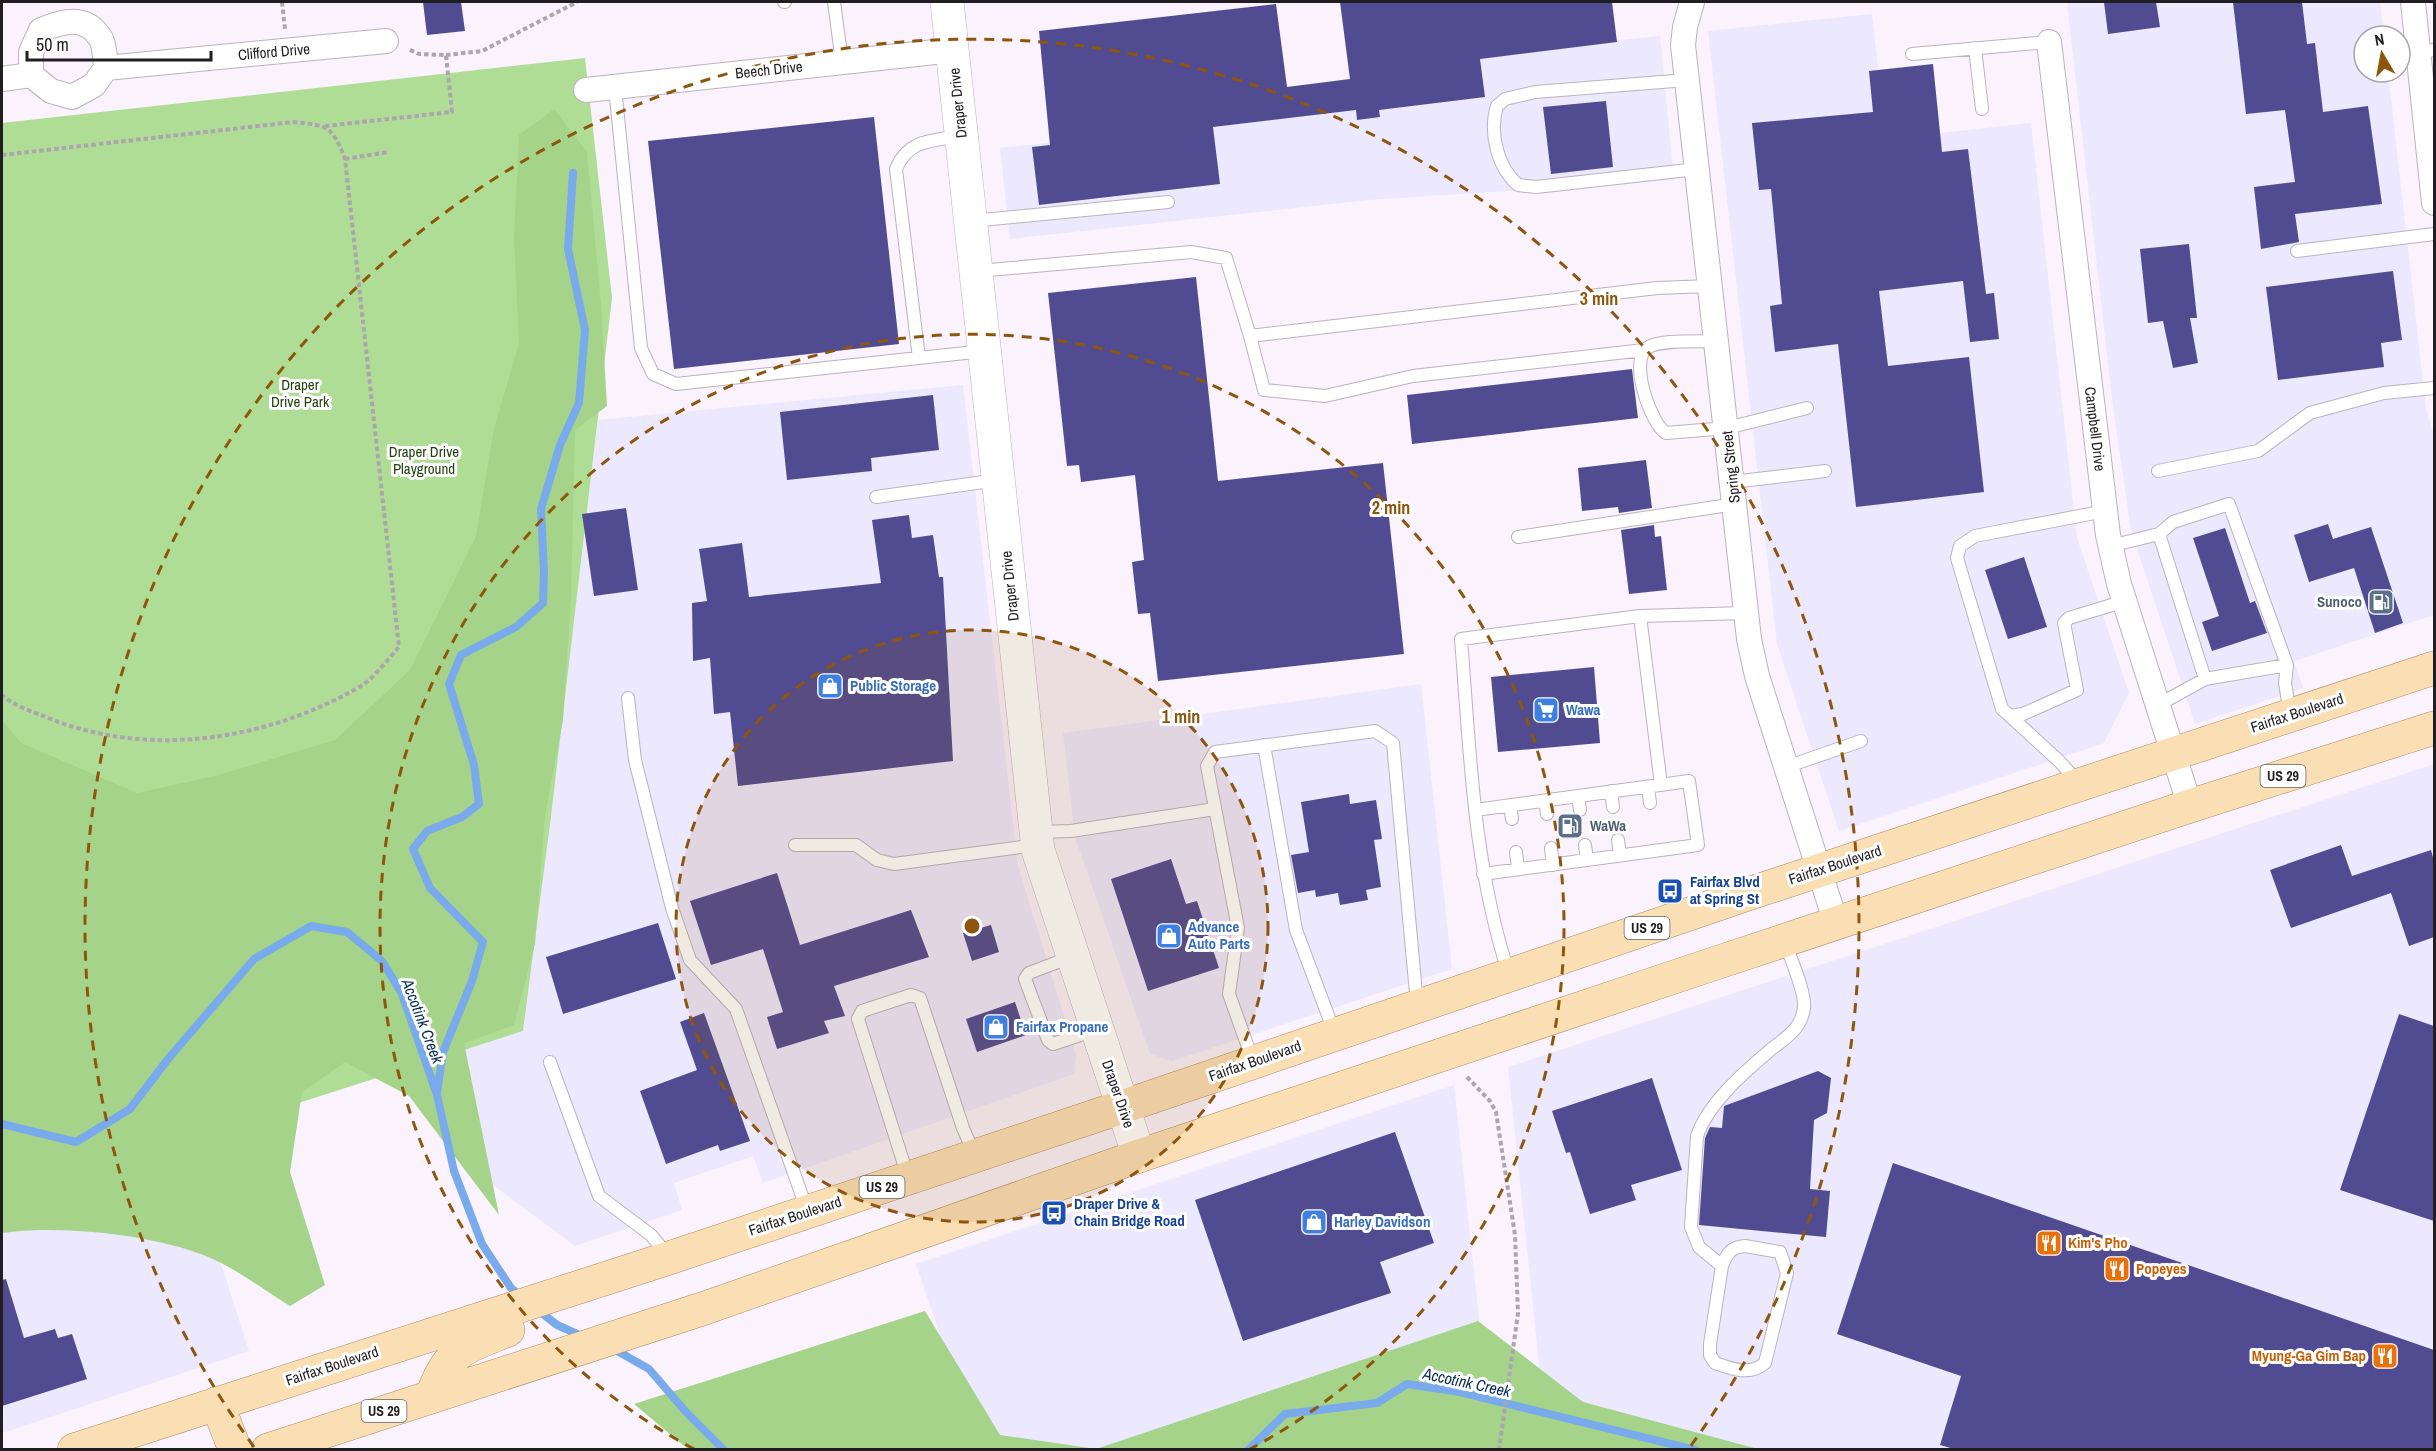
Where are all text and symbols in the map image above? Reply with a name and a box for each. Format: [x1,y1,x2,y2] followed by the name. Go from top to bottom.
[27,24,212,62] scale bar
[2352,24,2412,84] north arrow
[2373,28,2386,51] text: N
[36,32,69,57] text: 50 m
[237,38,311,65] street label: Clifford Drive
[734,56,804,83] street label: Beech Drive
[943,67,972,139] street label: Draper Drive
[1580,286,1618,311] text: 3 min
[271,374,330,412] park label: Draper Drive Park
[2080,386,2111,472] street label: Campbell Drive
[1716,429,1745,504] street label: Spring Street
[389,441,459,479] park label: Draper Drive Playground
[1372,495,1410,520] text: 2 min
[995,550,1024,622] street label: Draper Drive
[2366,587,2396,617] fuel station icon: Sunoco
[2317,591,2362,612] place label: Sunoco
[815,671,845,701] shop icon: Public Storage
[850,675,936,696] place label: Public Storage
[2248,688,2346,737] street label: Fairfax Boulevard
[1531,695,1561,725] supermarket icon: Wawa
[1566,699,1601,720] place label: Wawa
[1162,704,1200,729] text: 1 min
[2260,765,2306,787] road number: US 29
[1555,811,1585,841] fuel station icon: WaWa
[1590,815,1626,836] place label: WaWa
[1786,840,1884,889] street label: Fairfax Boulevard
[1690,871,1760,909] place label: Fairfax Blvd at Spring St
[1655,876,1685,906] bus stop icon: Fairfax Blvd at Spring St
[962,916,982,936] centre of rings
[1188,916,1250,954] place label: Advance Auto Parts
[1624,917,1670,939] road number: US 29
[1154,921,1184,951] shop icon: Advance Auto Parts
[396,975,449,1067] water label: Accotink Creek
[981,1012,1011,1042] shop icon: Fairfax Propane
[1016,1016,1109,1037] place label: Fairfax Propane
[1206,1035,1304,1086] street label: Fairfax Boulevard
[1097,1057,1140,1131] street label: Draper Drive
[860,1176,904,1198] road number: US 29
[746,1191,844,1240] street label: Fairfax Boulevard
[1074,1193,1185,1231] place label: Draper Drive & Chain Bridge Road
[1039,1198,1069,1228] bus stop icon: Draper Drive & Chain Bridge Road
[1299,1207,1329,1237] shop icon: Harley Davidson
[1334,1211,1430,1232] place label: Harley Davidson
[2034,1228,2064,1258] restaurant icon: Kim's Pho
[2068,1232,2128,1253] place label: Kim's Pho
[2102,1254,2132,1284] restaurant icon: Popeyes
[2136,1258,2187,1279] place label: Popeyes
[283,1341,381,1390] street label: Fairfax Boulevard
[2370,1341,2400,1371] restaurant icon: Myung-Ga Gim Bap
[2252,1345,2366,1366] place label: Myung-Ga Gim Bap
[1420,1362,1513,1402] water label: Accotink Creek
[362,1400,406,1422] road number: US 29

